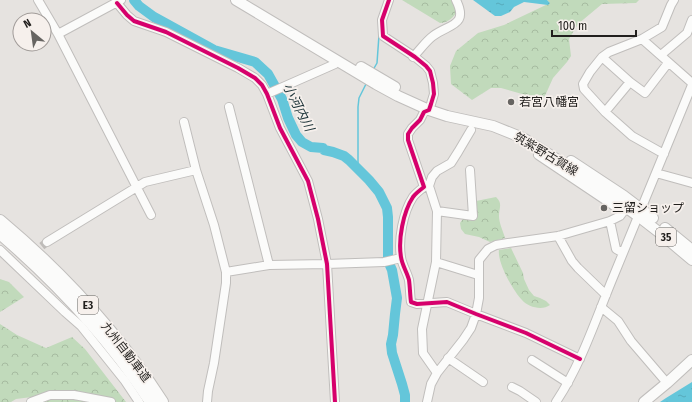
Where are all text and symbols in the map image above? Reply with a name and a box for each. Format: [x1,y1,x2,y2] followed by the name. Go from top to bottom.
[12,12,52,52] north arrow
[552,12,636,38] scale bar
[21,16,33,31] text: N
[558,19,587,33] text: 100 m
[280,81,318,136] water label: 小河内川
[519,95,579,109] place label: 若宮八幡宮
[506,97,516,107] marker: 若宮八幡宮
[512,129,580,179] street label: 筑紫野古賀線
[612,201,684,215] place label: 三留ショップ
[599,203,609,213] marker: 三留ショップ
[656,228,676,246] road number: 35
[78,296,98,314] road number: E3
[98,319,154,385] street label: 九州自動車道

